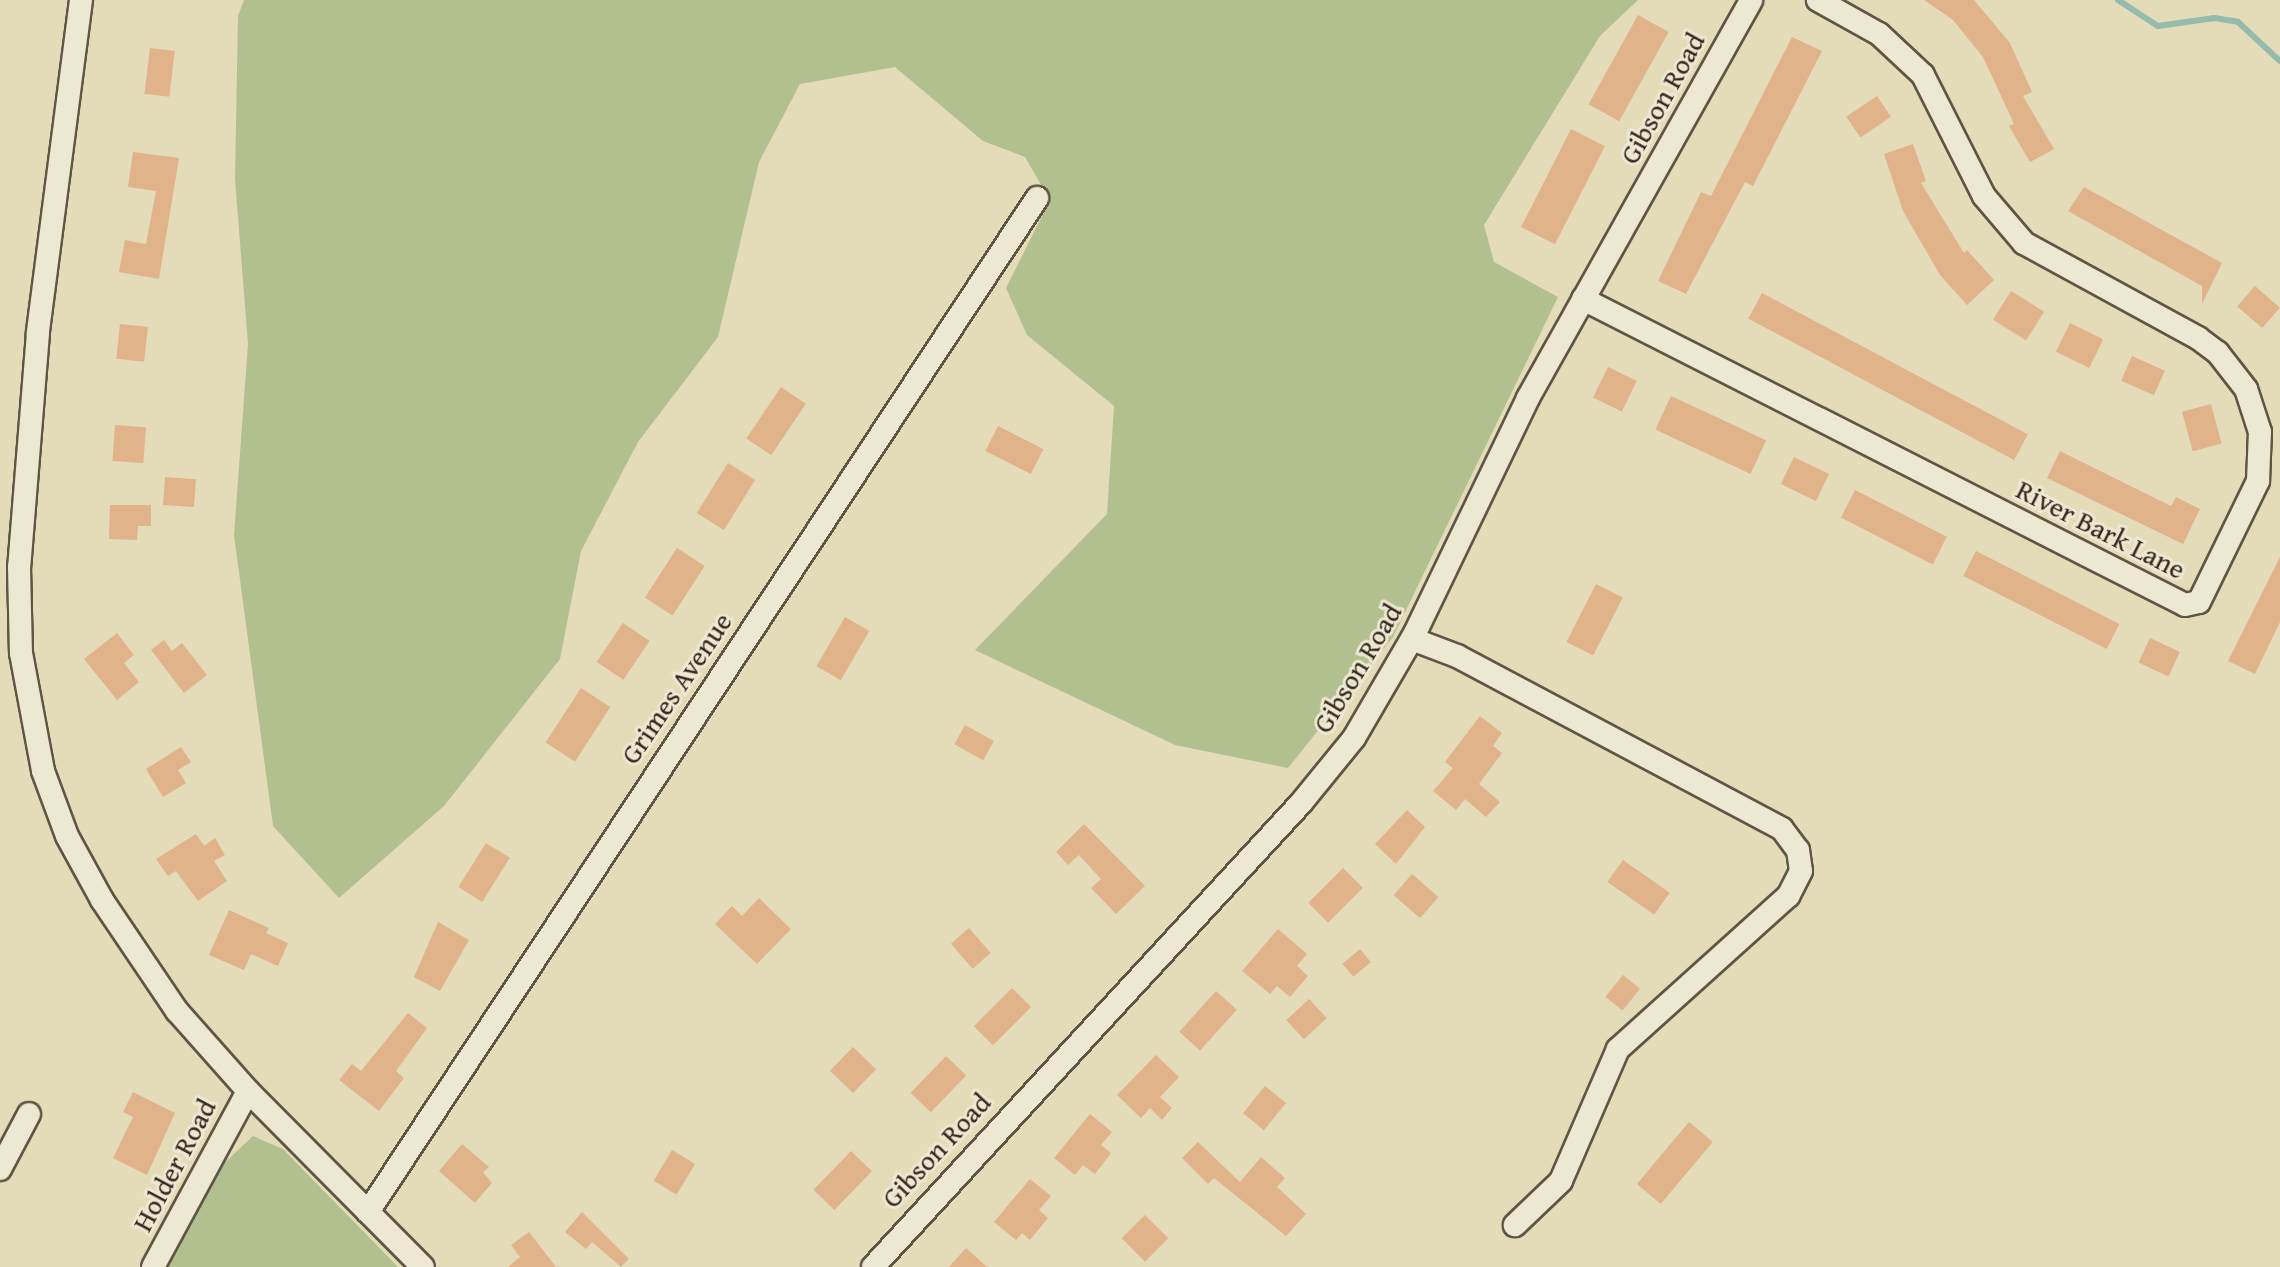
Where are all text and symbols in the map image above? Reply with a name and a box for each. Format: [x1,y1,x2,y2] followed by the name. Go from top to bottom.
[1612,27,1712,169] street label: Gibson Road
[2011,472,2191,586] street label: River Bark Lane
[1305,597,1409,739] street label: Gibson Road
[613,606,739,770] street label: Grimes Avenue
[874,1086,998,1214] street label: Gibson Road
[125,1093,223,1237] street label: Holder Road

